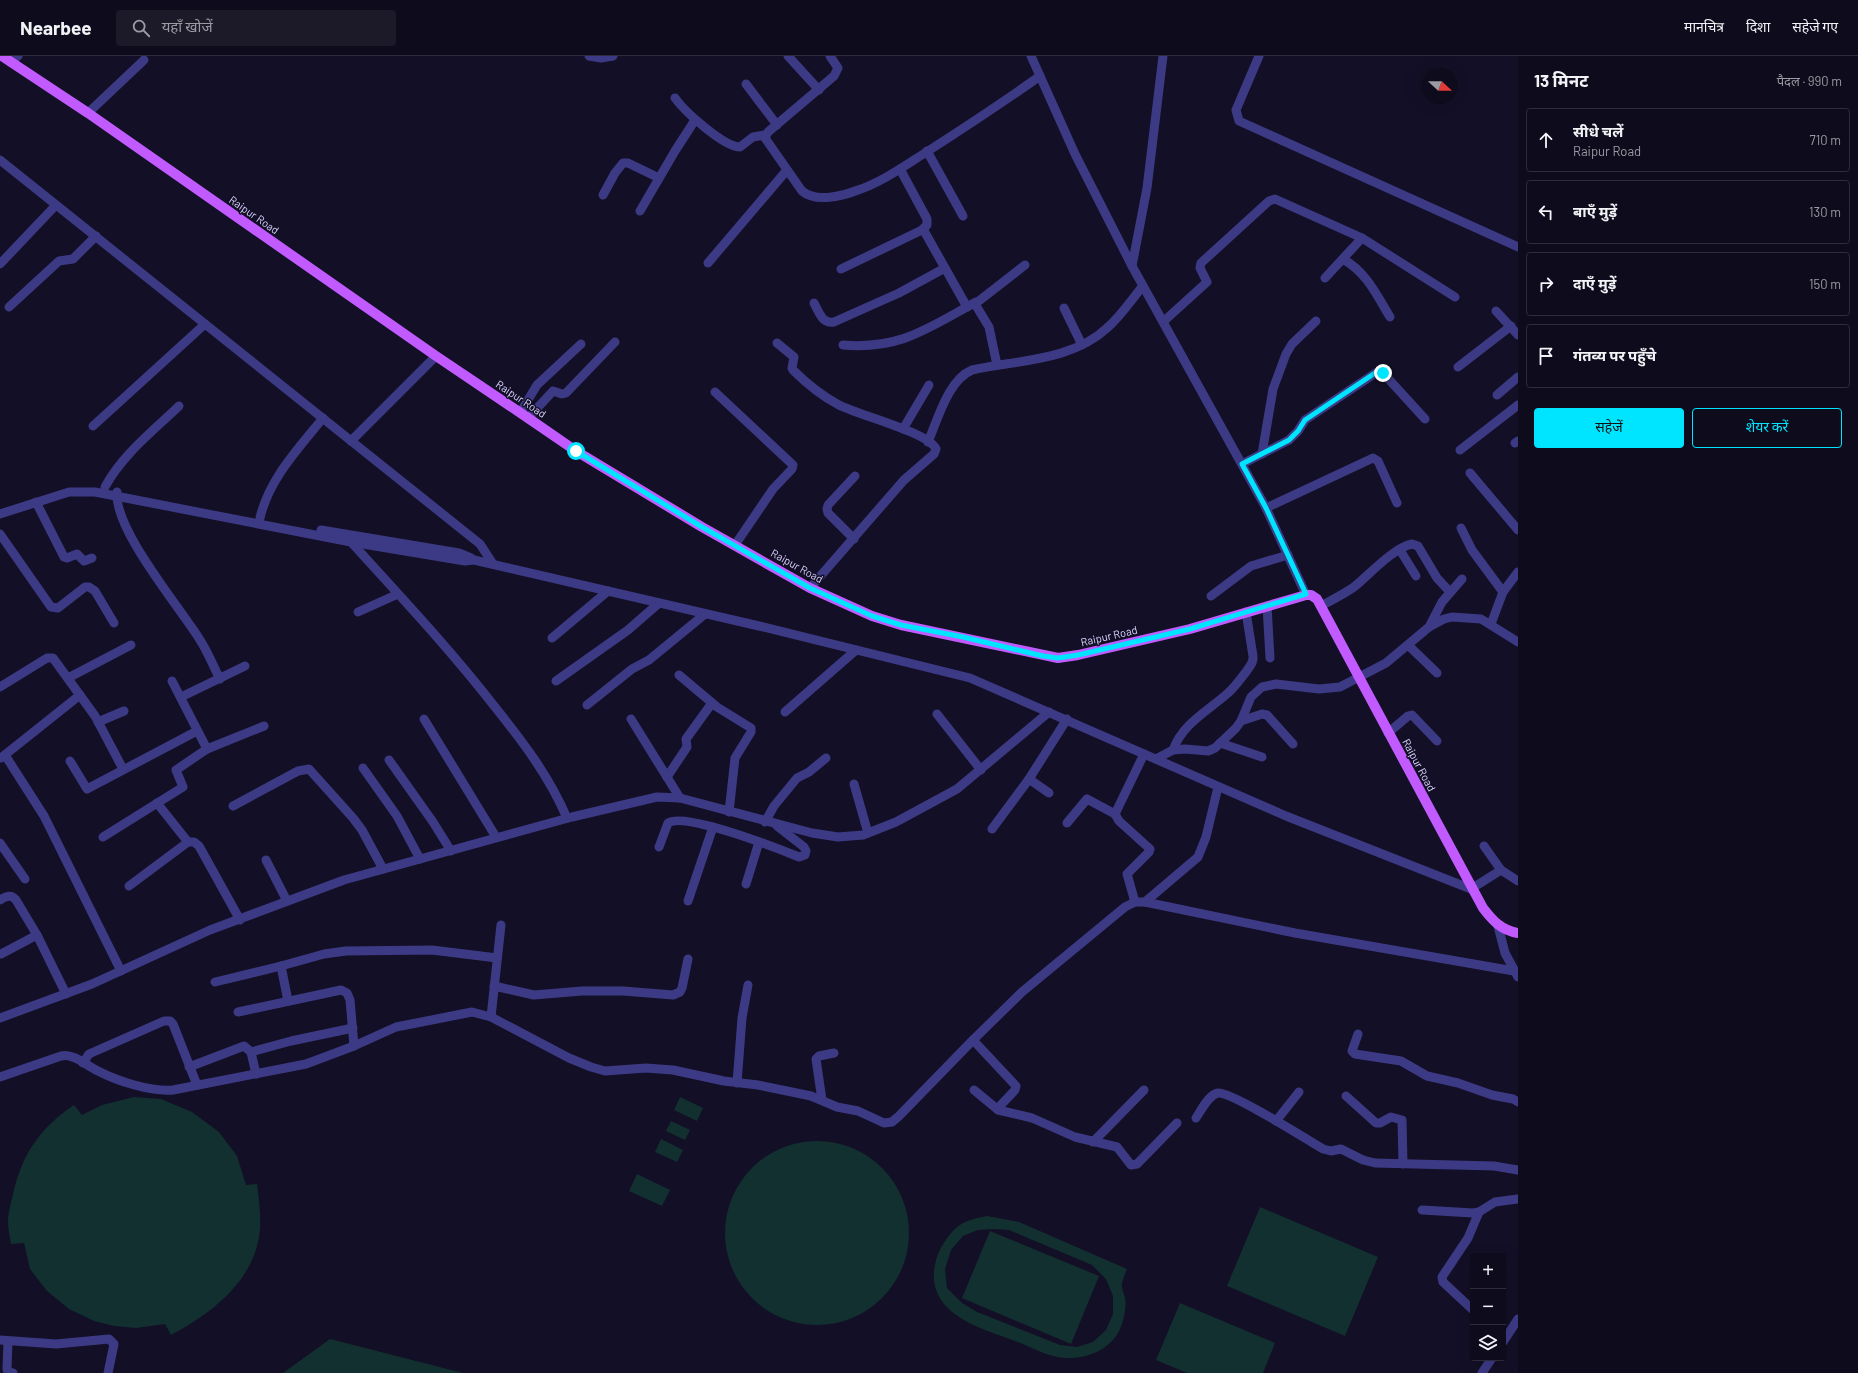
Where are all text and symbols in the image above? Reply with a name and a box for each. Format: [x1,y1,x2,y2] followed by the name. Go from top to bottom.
[116,10,396,46] search box
[20,16,92,39] text: Nearbee
[130,17,152,39] icon: search
[162,17,213,35] text: यहाँ खोजें
[1684,18,1724,35] text: मानचित्र
[1746,18,1770,35] text: दिशा
[1792,18,1838,35] text: सहेजे गए
[1422,68,1458,104] north arrow
[1534,70,1588,90] text: 13 मिनट
[1777,73,1842,89] text: पैदल · 990 m
[1573,122,1623,140] text: सीधे चलें
[1535,129,1557,151] icon: ahead
[1810,132,1841,148] text: 710 m
[1573,143,1641,159] text: Raipur Road
[227,193,282,236] street label: Raipur Road
[1535,201,1557,223] icon: left
[1573,202,1617,220] text: बाएँ मुड़ें
[1809,204,1841,220] text: 130 m
[1535,273,1557,295] icon: right
[1573,274,1616,292] text: दाएँ मुड़ें
[1809,276,1841,292] text: 150 m
[1535,345,1557,367] icon: arrive
[1573,346,1656,364] text: गंतव्य पर पहुँचे
[1374,364,1392,382] route end
[494,377,549,420] street label: Raipur Road
[1534,408,1684,448] button: सहेजें
[1692,408,1842,448] button: शेयर करें
[567,442,585,460] route start
[769,546,826,585] street label: Raipur Road
[1079,623,1138,648] street label: Raipur Road
[1400,736,1439,793] street label: Raipur Road
[1470,1253,1506,1361] map controls
[1470,1253,1506,1289] button: +
[1470,1289,1506,1325] button: −
[1470,1325,1506,1361] button: layers

